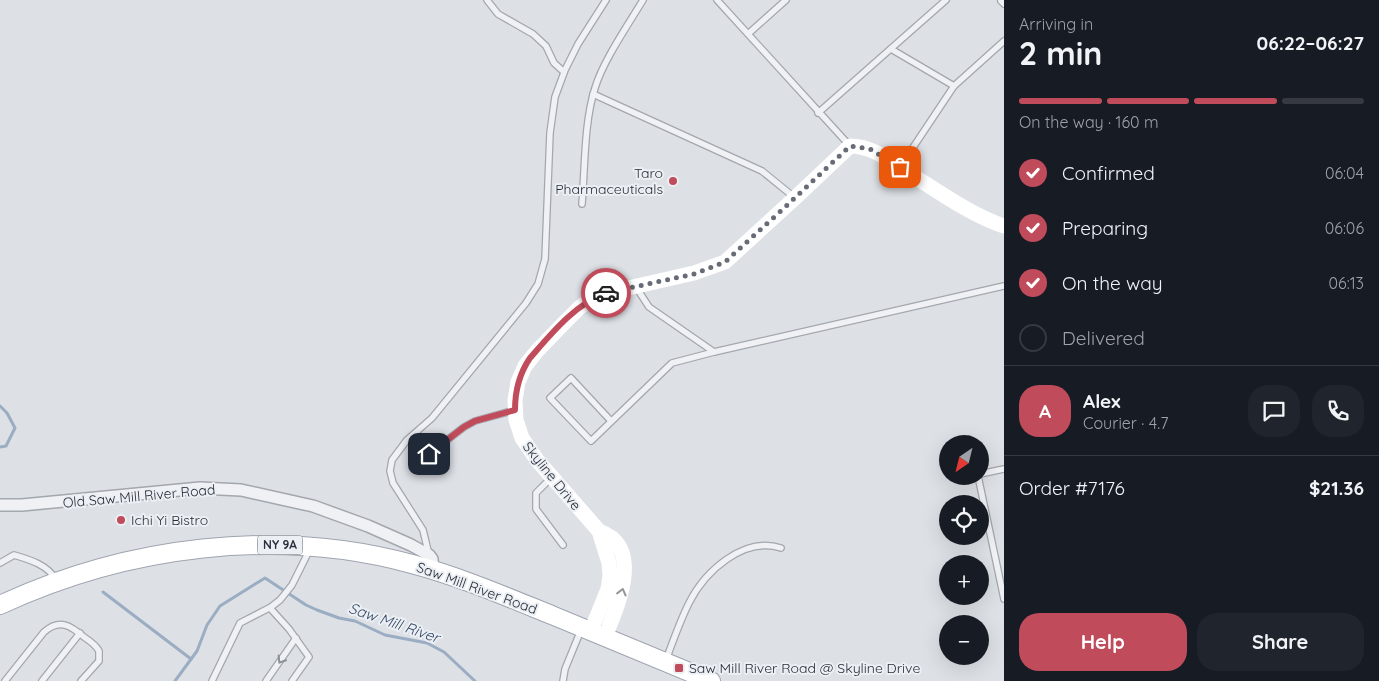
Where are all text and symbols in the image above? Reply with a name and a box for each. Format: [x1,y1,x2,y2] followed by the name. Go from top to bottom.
[1019,14,1093,34] text: Arriving in
[1257,31,1364,55] text: 06:22–06:27
[1019,33,1102,73] text: 2 min
[1019,112,1159,132] text: On the way · 160 m
[879,146,921,188] pin
[886,153,914,181] icon: bag
[1019,159,1047,187] icon: check
[1062,161,1155,185] text: Confirmed
[1325,163,1364,183] text: 06:04
[555,164,663,198] place label: Taro Pharmaceuticals
[667,175,679,187] marker: Taro Pharmaceuticals
[1019,214,1047,242] icon: check
[1062,216,1148,240] text: Preparing
[1325,218,1364,238] text: 06:06
[581,268,631,318] courier
[1019,269,1047,297] icon: check
[1062,271,1163,295] text: On the way
[1329,273,1364,293] text: 06:13
[592,279,620,307] icon: car
[1062,326,1145,350] text: Delivered
[1248,385,1300,437] button: chat
[1312,385,1364,437] button: phone
[1083,389,1121,413] text: Alex
[1039,399,1051,423] text: A
[1083,413,1168,433] text: Courier · 4.7
[408,433,450,475] pin
[939,435,989,485] north arrow
[939,435,989,665] map controls
[519,438,585,514] street label: Skyline Drive
[415,440,443,468] icon: home
[1019,476,1125,500] text: Order #7176
[1309,476,1364,500] text: $21.36
[62,480,216,512] street label: Old Saw Mill River Road
[939,495,989,545] button: locate
[131,511,208,529] place label: Ichi Yi Bistro
[115,514,127,526] marker: Ichi Yi Bistro
[258,536,302,554] road number: NY 9A
[939,555,989,605] button: +
[414,558,540,618] street label: Saw Mill River Road
[616,587,627,596] one-way arrow
[346,598,444,648] water label: Saw Mill River
[1019,613,1187,671] button: Help
[1197,613,1364,671] button: Share
[939,615,989,665] button: −
[278,654,287,663] one-way arrow
[689,659,920,677] place label: Saw Mill River Road @ Skyline Drive
[673,662,685,674] marker: Saw Mill River Road @ Skyline Drive

